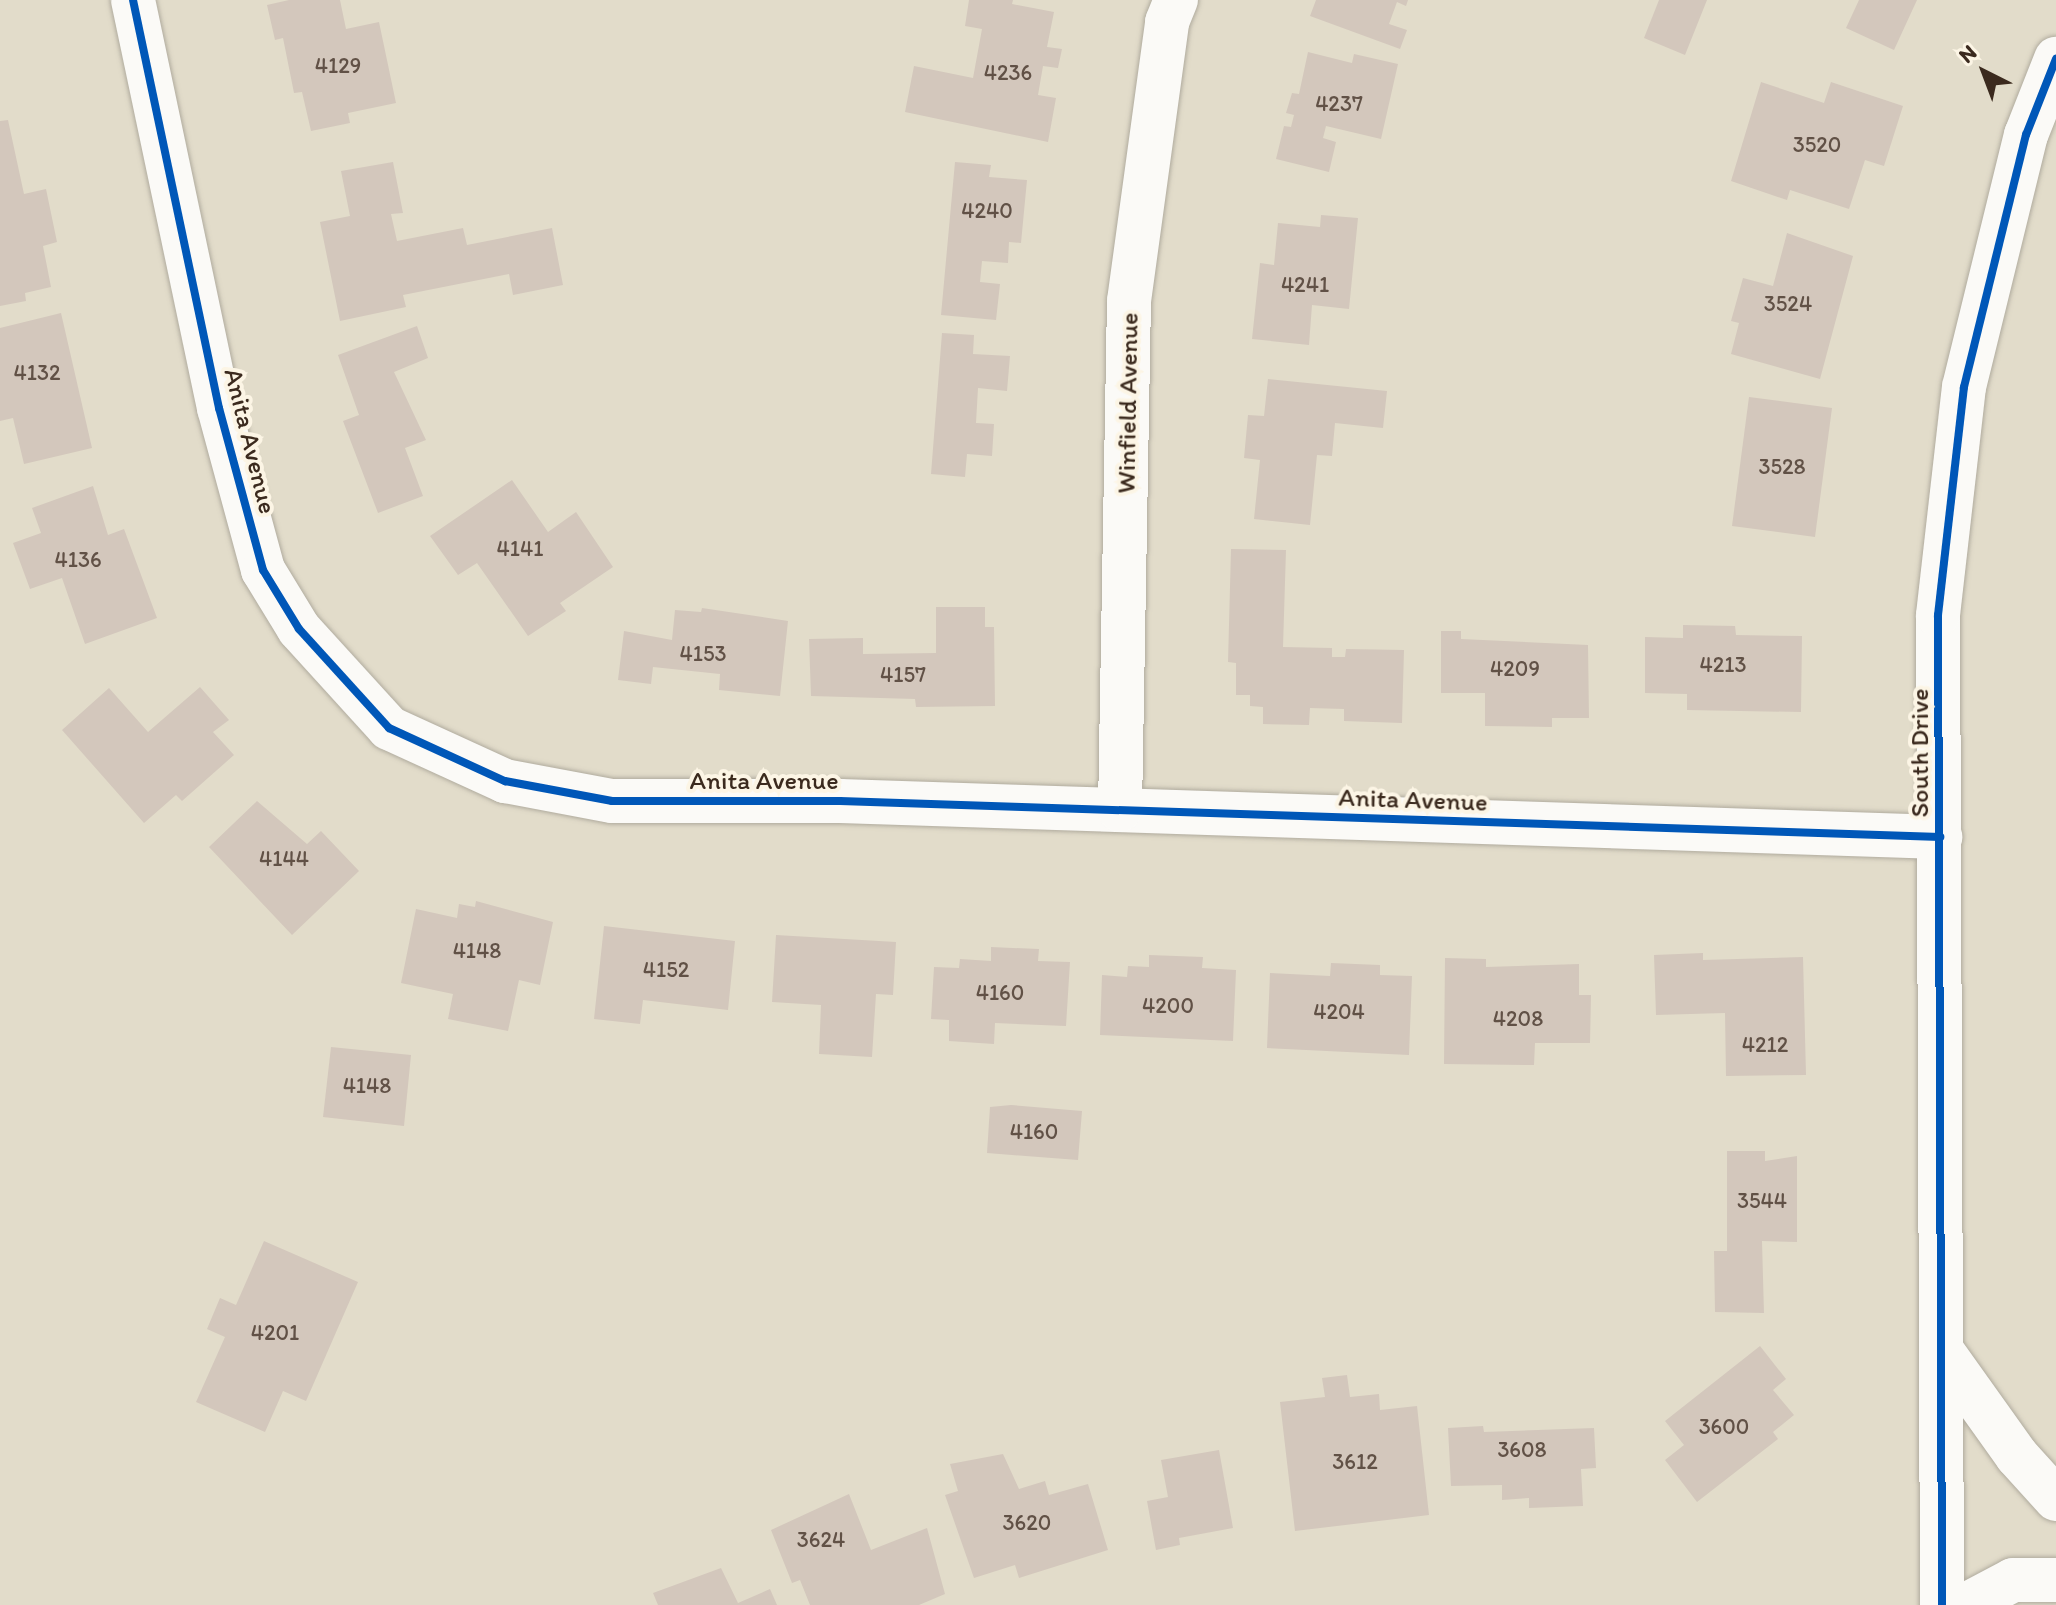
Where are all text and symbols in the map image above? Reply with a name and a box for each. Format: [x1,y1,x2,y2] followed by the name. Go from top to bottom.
[1944,32,2024,112] north arrow
[1953,39,1982,69] text: N
[315,53,361,79] house number: 4129
[984,60,1032,86] house number: 4236
[1315,91,1363,117] house number: 4237
[1793,132,1841,158] house number: 3520
[961,198,1013,224] house number: 4240
[1281,272,1329,298] house number: 4241
[1764,291,1812,317] house number: 3524
[1111,312,1145,494] street label: Winfield Avenue
[14,360,60,386] house number: 4132
[217,366,283,516] street label: Anita Avenue
[1758,454,1806,480] house number: 3528
[497,536,543,562] house number: 4141
[54,547,102,573] house number: 4136
[680,641,726,667] house number: 4153
[1700,652,1746,678] house number: 4213
[1490,656,1540,682] house number: 4209
[880,662,926,688] house number: 4157
[1904,688,1936,818] street label: South Drive
[690,765,838,797] street label: Anita Avenue
[1339,782,1487,818] street label: Anita Avenue
[259,846,309,872] house number: 4144
[453,938,501,964] house number: 4148
[643,957,689,983] house number: 4152
[976,980,1024,1006] house number: 4160
[1142,993,1194,1019] house number: 4200
[1313,999,1365,1025] house number: 4204
[1493,1006,1543,1032] house number: 4208
[1742,1032,1788,1058] house number: 4212
[343,1073,391,1099] house number: 4148
[1010,1119,1058,1145] house number: 4160
[1737,1188,1787,1214] house number: 3544
[251,1320,299,1346] house number: 4201
[1699,1414,1749,1440] house number: 3600
[1497,1437,1547,1463] house number: 3608
[1332,1449,1378,1475] house number: 3612
[1003,1510,1051,1536] house number: 3620
[797,1527,845,1553] house number: 3624

